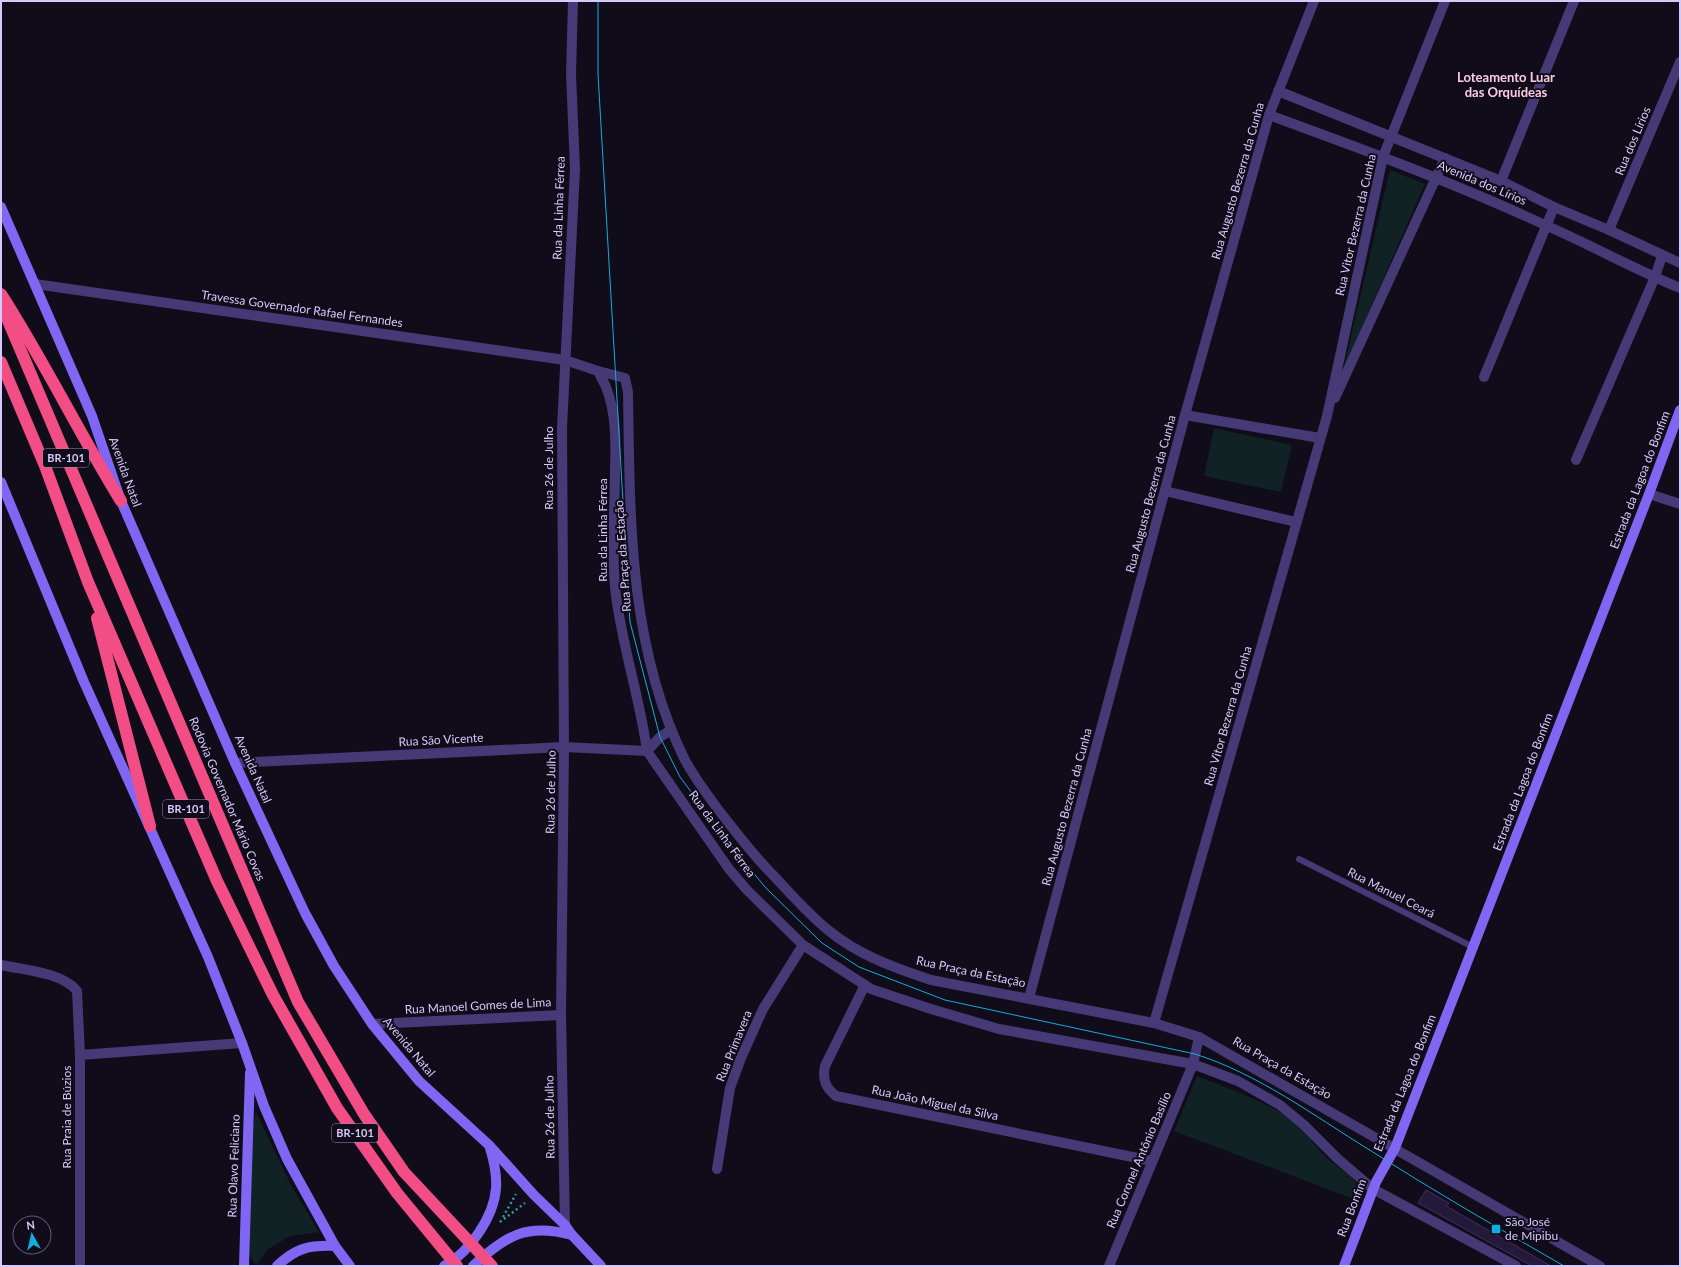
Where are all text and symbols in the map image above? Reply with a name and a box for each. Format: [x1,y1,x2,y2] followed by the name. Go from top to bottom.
[1457,69,1555,100] district label: Loteamento Luar das Orquídeas
[1208,101,1267,261] street label: Rua Augusto Bezerra da Cunha
[1611,104,1654,177] street label: Rua dos Lírios
[1332,153,1379,297] street label: Rua Vitor Bezerra da Cunha
[549,156,568,260] street label: Rua da Linha Férrea
[1435,157,1529,208] street label: Avenida dos Lírios
[200,287,404,330] street label: Travessa Governador Rafael Fernandes
[1606,409,1673,551] street label: Estrada da Lagoa do Bonfim
[1122,413,1179,574] street label: Rua Augusto Bezerra da Cunha
[541,426,556,510] street label: Rua 26 de Julho
[106,435,145,509] street label: Avenida Natal
[43,449,89,467] road number: BR-101
[595,478,610,582] street label: Rua da Linha Férrea
[611,500,634,612] street label: Rua Praça da Estação
[1200,644,1255,788] street label: Rua Vitor Bezerra da Cunha
[1489,711,1556,853] street label: Estrada da Lagoa do Bonfim
[186,715,269,883] street label: Rodovia Governador Mário Covas
[1038,726,1095,887] street label: Rua Augusto Bezerra da Cunha
[398,730,484,749] street label: Rua São Vicente
[232,732,275,805] street label: Avenida Natal
[542,750,559,834] street label: Rua 26 de Julho
[686,787,759,880] street label: Rua da Linha Férrea
[163,800,209,818] road number: BR-101
[1345,864,1437,921] street label: Rua Manuel Ceará
[915,953,1027,990] street label: Rua Praça da Estação
[404,994,552,1017] street label: Rua Manoel Gomes de Lima
[712,1008,755,1084] street label: Rua Primavera
[1370,1012,1439,1154] street label: Estrada da Lagoa do Bonfim
[380,1014,439,1080] street label: Avenida Natal
[1230,1033,1335,1102] street label: Rua Praça da Estação
[59,1066,74,1169] street label: Rua Praia de Búzios
[541,1075,558,1159] street label: Rua 26 de Julho
[870,1082,1000,1123] street label: Rua João Miguel da Silva
[1103,1089,1174,1230] street label: Rua Coronel Antônio Basílio
[224,1114,243,1218] street label: Rua Olavo Feliciano
[332,1124,378,1142] road number: BR-101
[1334,1177,1369,1239] street label: Rua Bonfim
[1505,1214,1558,1243] place label: São José de Mipibu
[12,1215,52,1255] north arrow
[25,1218,36,1232] text: N
[1490,1223,1502,1235] marker: São José de Mipibu

